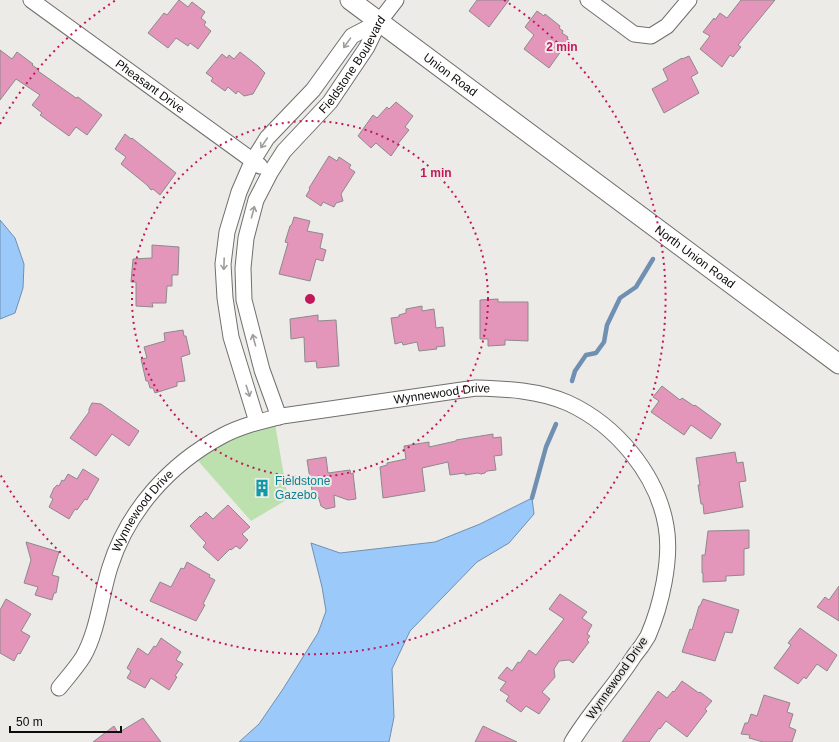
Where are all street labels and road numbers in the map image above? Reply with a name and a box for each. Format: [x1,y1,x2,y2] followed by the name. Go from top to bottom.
[316,13,388,116] street label: Fieldstone Boulevard
[421,50,480,99] street label: Union Road
[113,56,188,116] street label: Pheasant Drive
[652,222,738,291] street label: North Union Road
[393,381,491,407] street label: Wynnewood Drive
[109,467,176,554] street label: Wynnewood Drive
[583,634,651,722] street label: Wynnewood Drive

